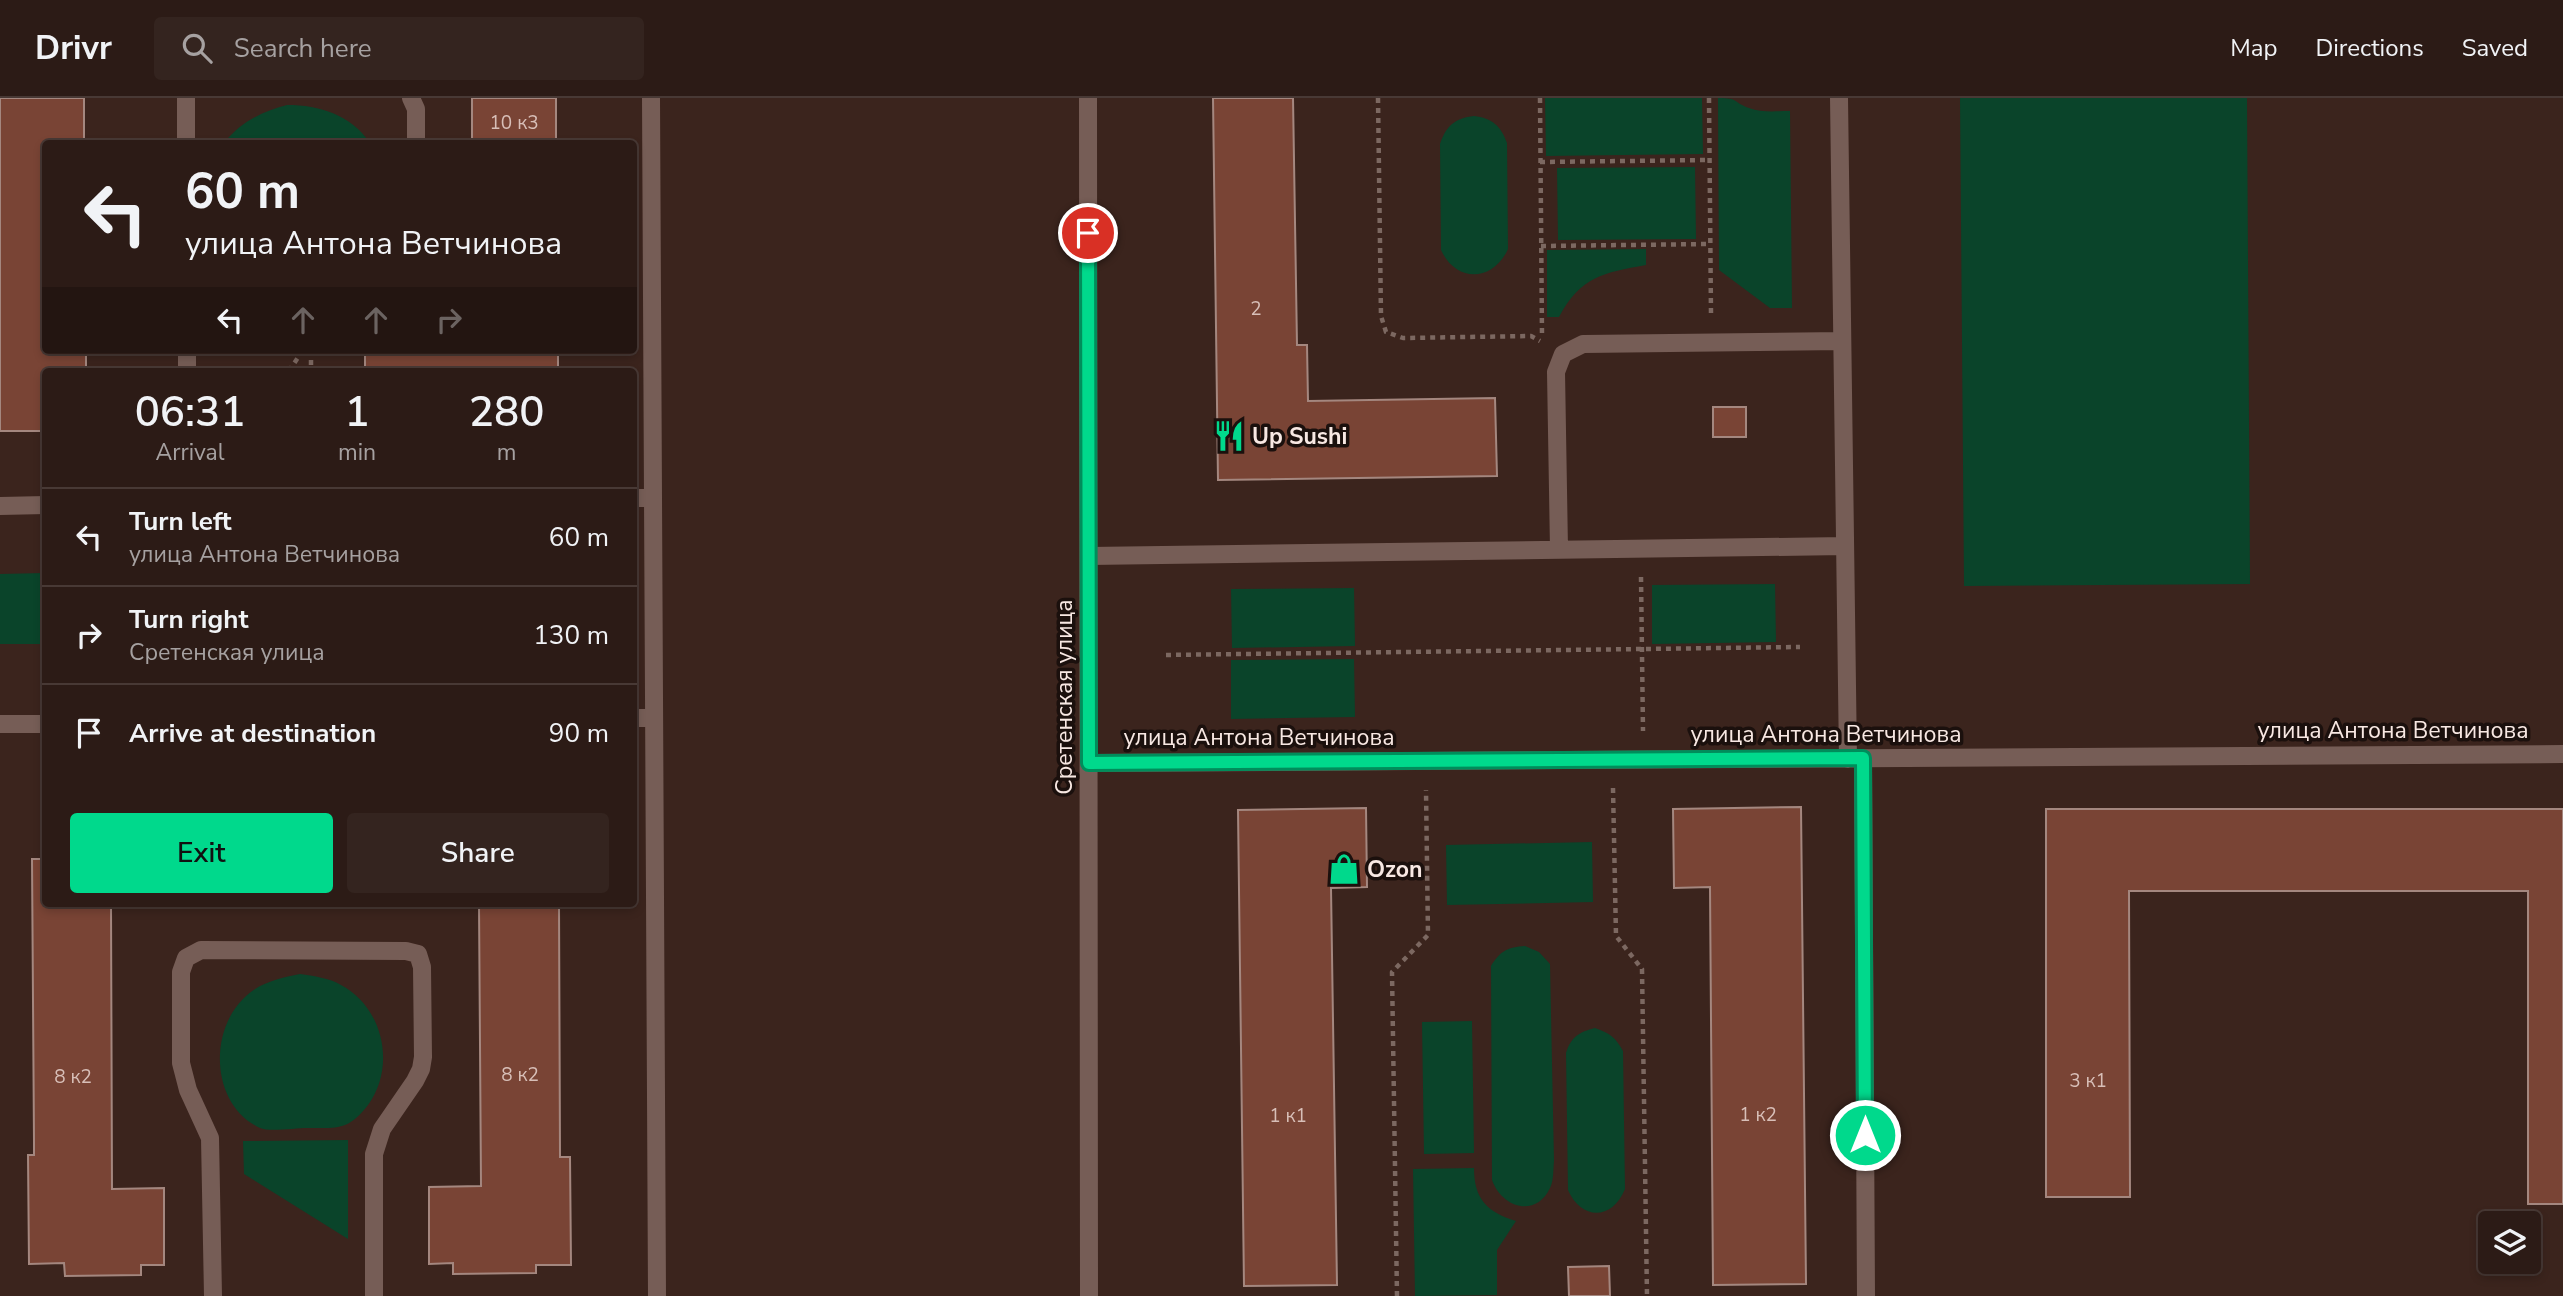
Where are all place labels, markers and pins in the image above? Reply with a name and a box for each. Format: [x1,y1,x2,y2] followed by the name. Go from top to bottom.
[1058,203,1118,263] pin
[1212,419,1246,453] restaurant icon: Up Sushi
[1252,421,1347,452] place label: Up Sushi
[1327,852,1361,886] shop icon: Ozon
[1367,854,1422,885] place label: Ozon

